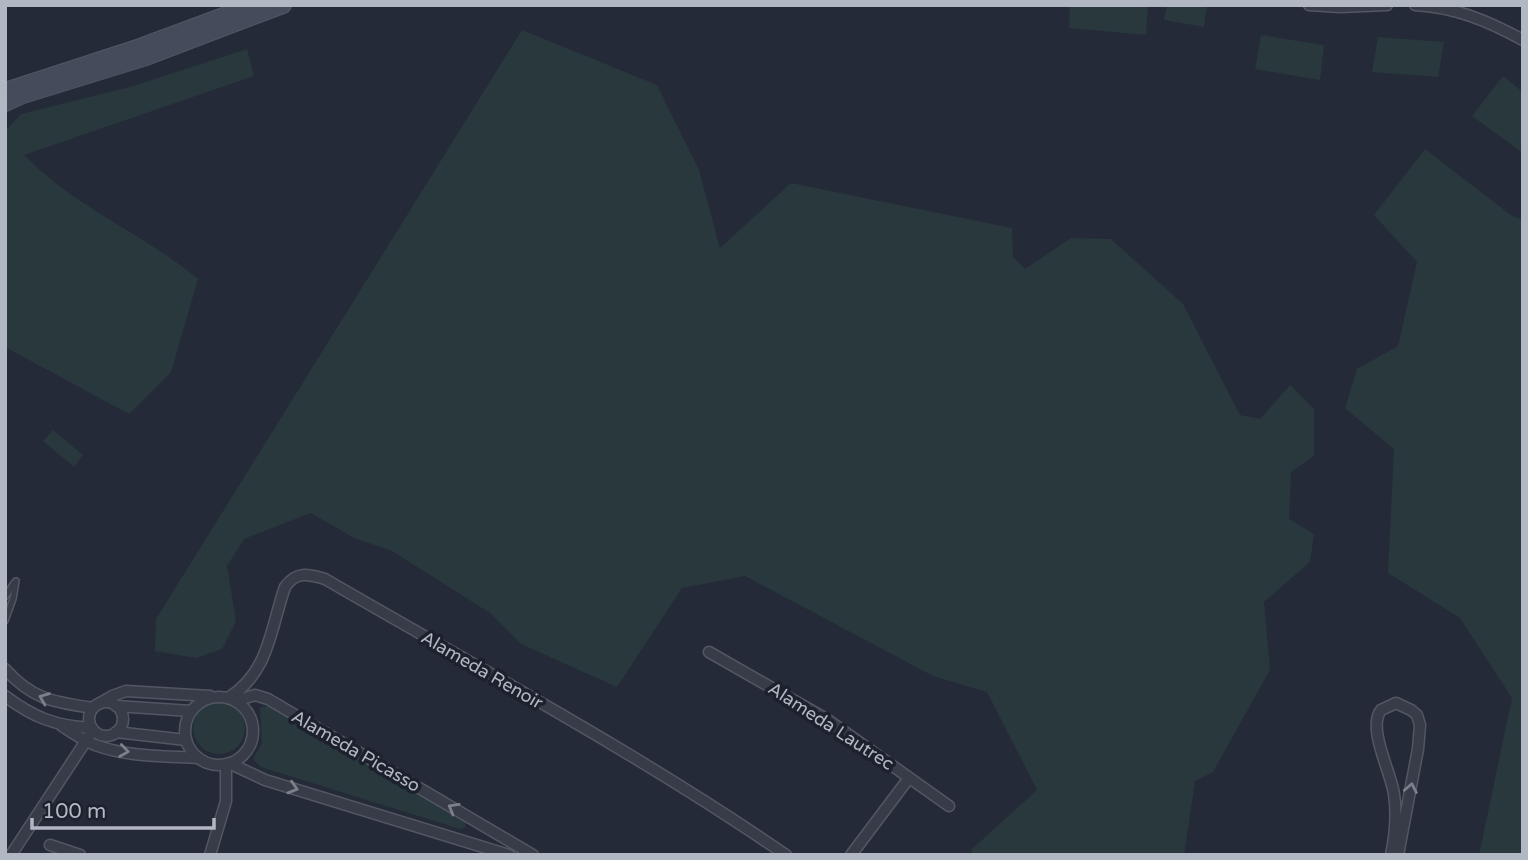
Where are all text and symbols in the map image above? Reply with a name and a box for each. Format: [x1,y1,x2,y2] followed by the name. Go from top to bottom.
[417,626,547,714] street label: Alameda Renoir
[764,677,898,775] street label: Alameda Lautrec
[39,693,51,707] one-way arrow
[288,705,424,797] street label: Alameda Picasso
[118,744,130,759] one-way arrow
[286,780,298,794] one-way arrow
[1403,782,1418,794] one-way arrow
[32,786,214,830] scale bar
[42,799,106,824] text: 100 m
[448,803,461,816] one-way arrow

